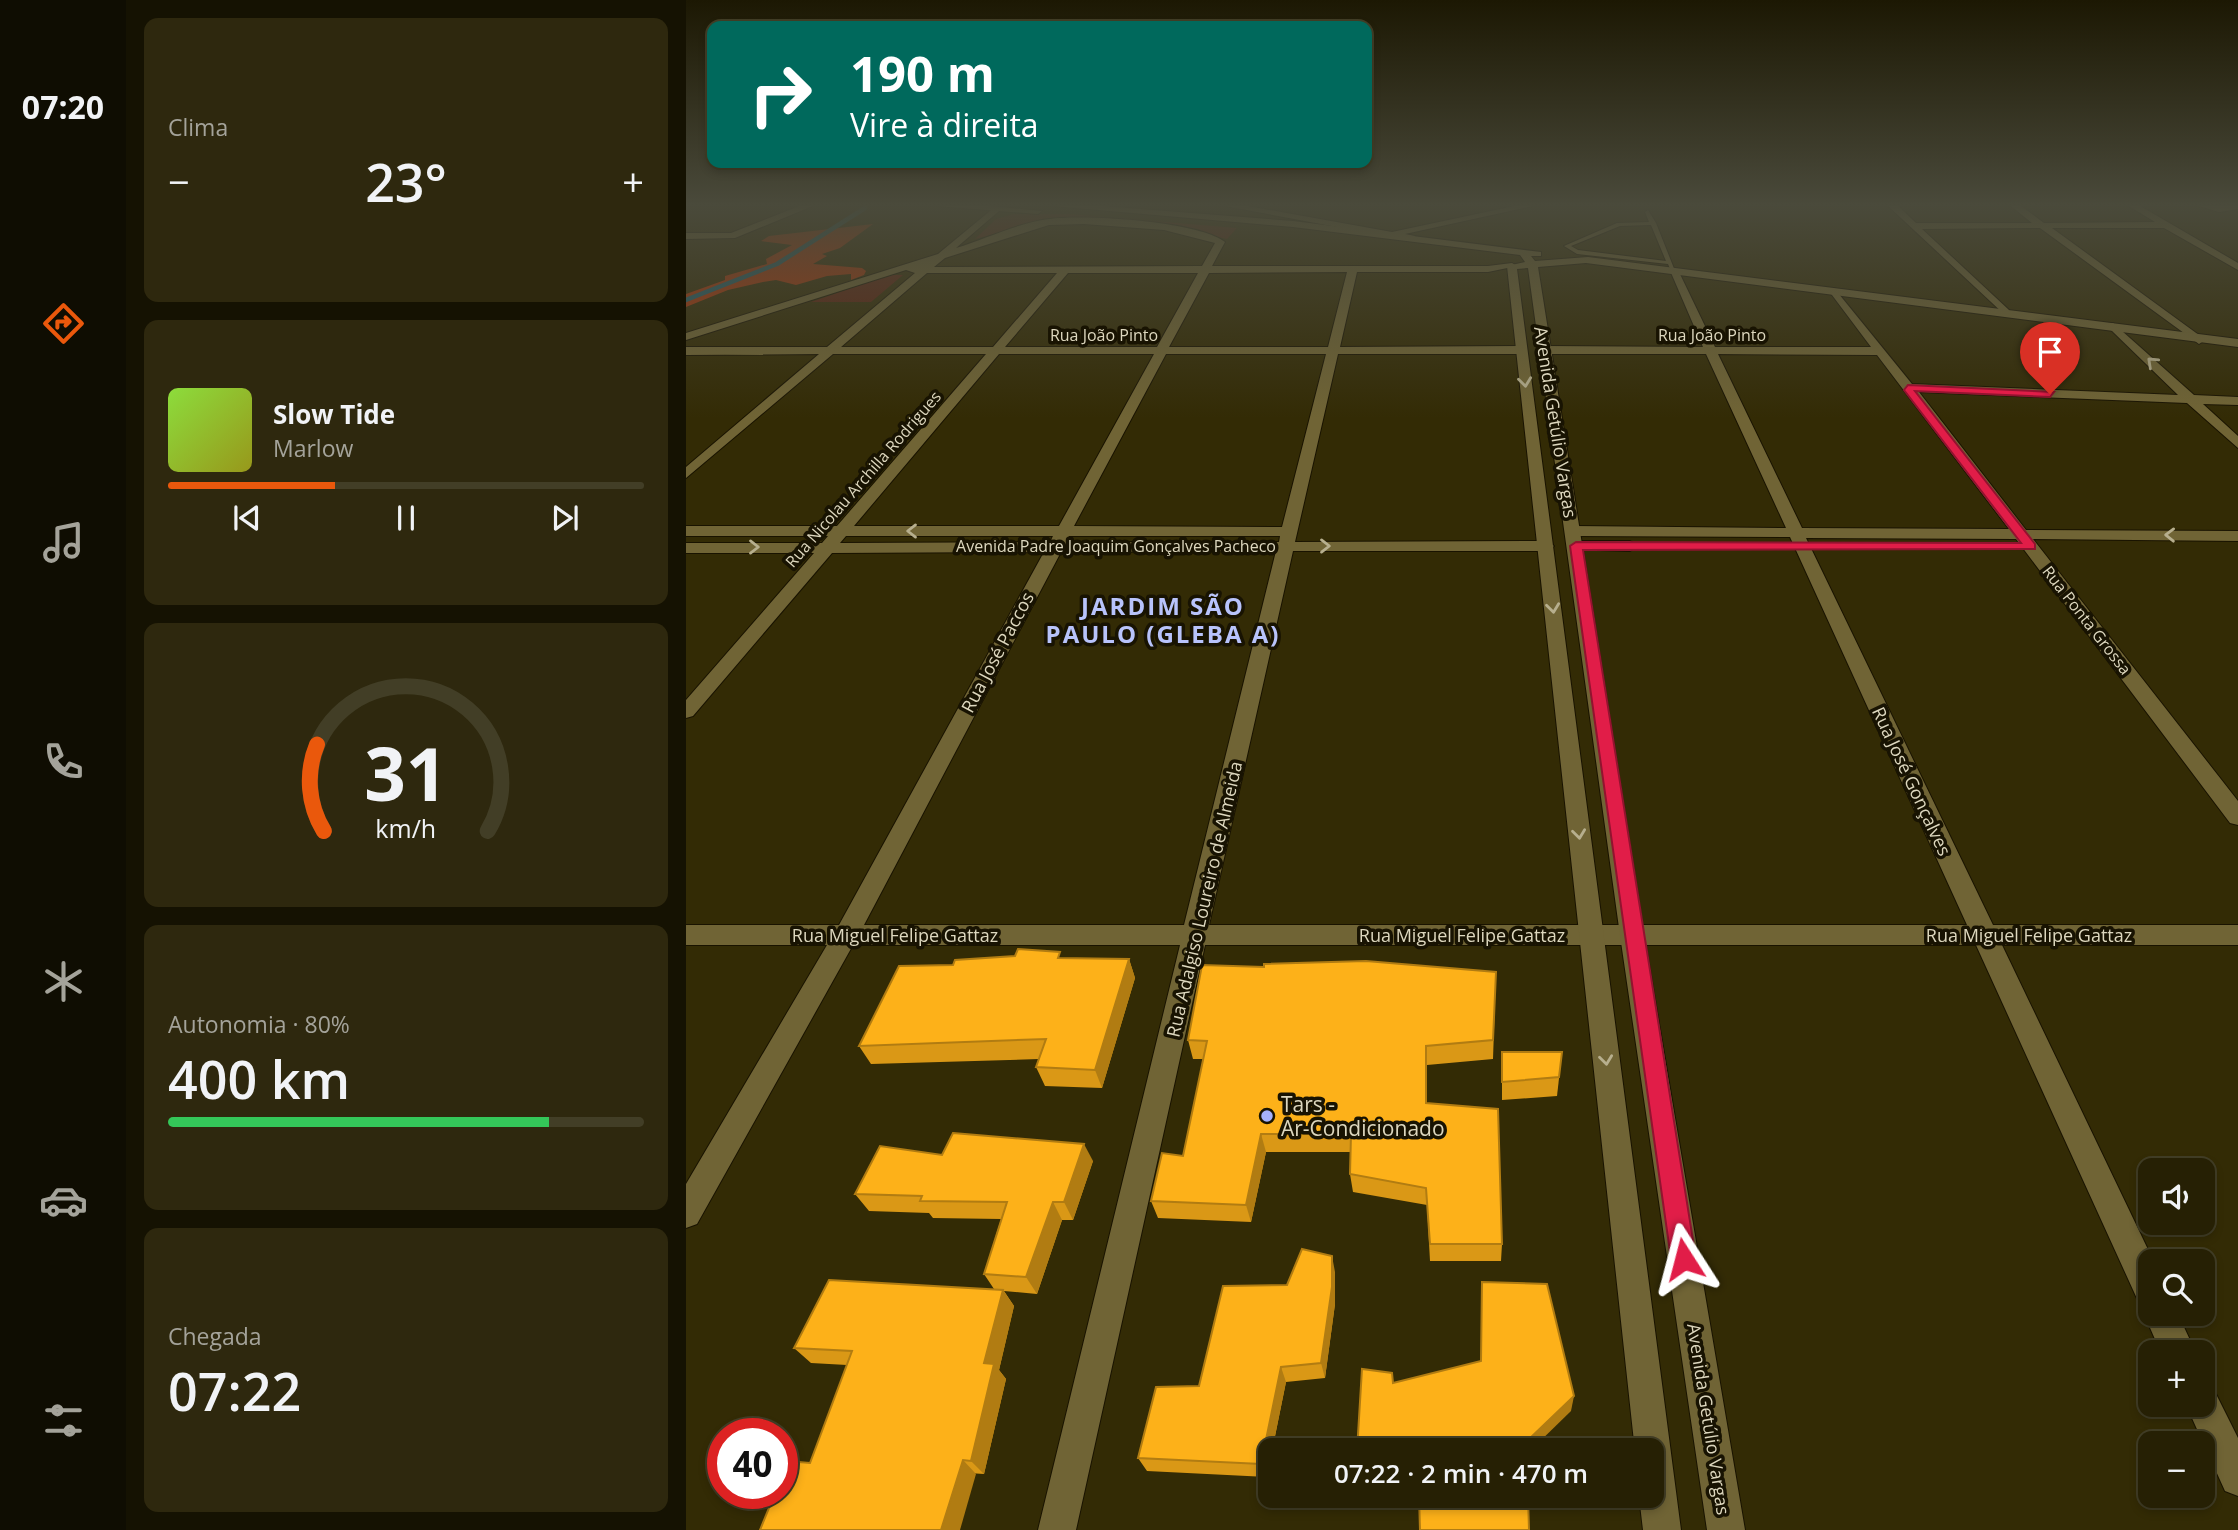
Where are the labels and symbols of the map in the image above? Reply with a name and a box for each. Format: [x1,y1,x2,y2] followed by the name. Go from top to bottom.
[2020,322,2080,394] pin
[1050,324,1158,346] street label: Rua João Pinto
[1658,324,1766,346] street label: Rua João Pinto
[1529,325,1583,519] street label: Avenida Getúlio Vargas
[2147,358,2160,371] one-way arrow
[1518,377,1533,388] one-way arrow
[780,386,946,572] street label: Rua Nicolau Archilla Rodrigues
[907,523,917,539] one-way arrow
[2164,527,2175,543] one-way arrow
[956,535,1276,557] street label: Avenida Padre Joaquim Gonçalves Pacheco
[1320,538,1330,554] one-way arrow
[749,539,760,555] one-way arrow
[2038,561,2136,679] street label: Rua Ponta Grossa
[955,587,1039,717] street label: Rua José Paccos
[1046,589,1280,650] district label: JARDIM SÃO PAULO (GLEBA A)
[1545,603,1560,614] one-way arrow
[1867,703,1957,859] street label: Rua José Gonçalves
[1161,759,1247,1039] street label: Rua Adalgiso Loureiro de Almeida
[1572,828,1587,840] one-way arrow
[792,923,998,947] street label: Rua Miguel Felipe Gattaz
[1359,923,1565,947] street label: Rua Miguel Felipe Gattaz
[1926,923,2132,947] street label: Rua Miguel Felipe Gattaz
[1598,1055,1613,1066] one-way arrow
[1281,1090,1445,1142] place label: Tars - Ar-Condicionado
[1259,1108,1275,1124] marker: Tars - Ar-Condicionado
[1647,1222,1721,1296] position arrow
[1682,1322,1736,1516] street label: Avenida Getúlio Vargas
[707,1418,798,1509] speed limit sign: 40

